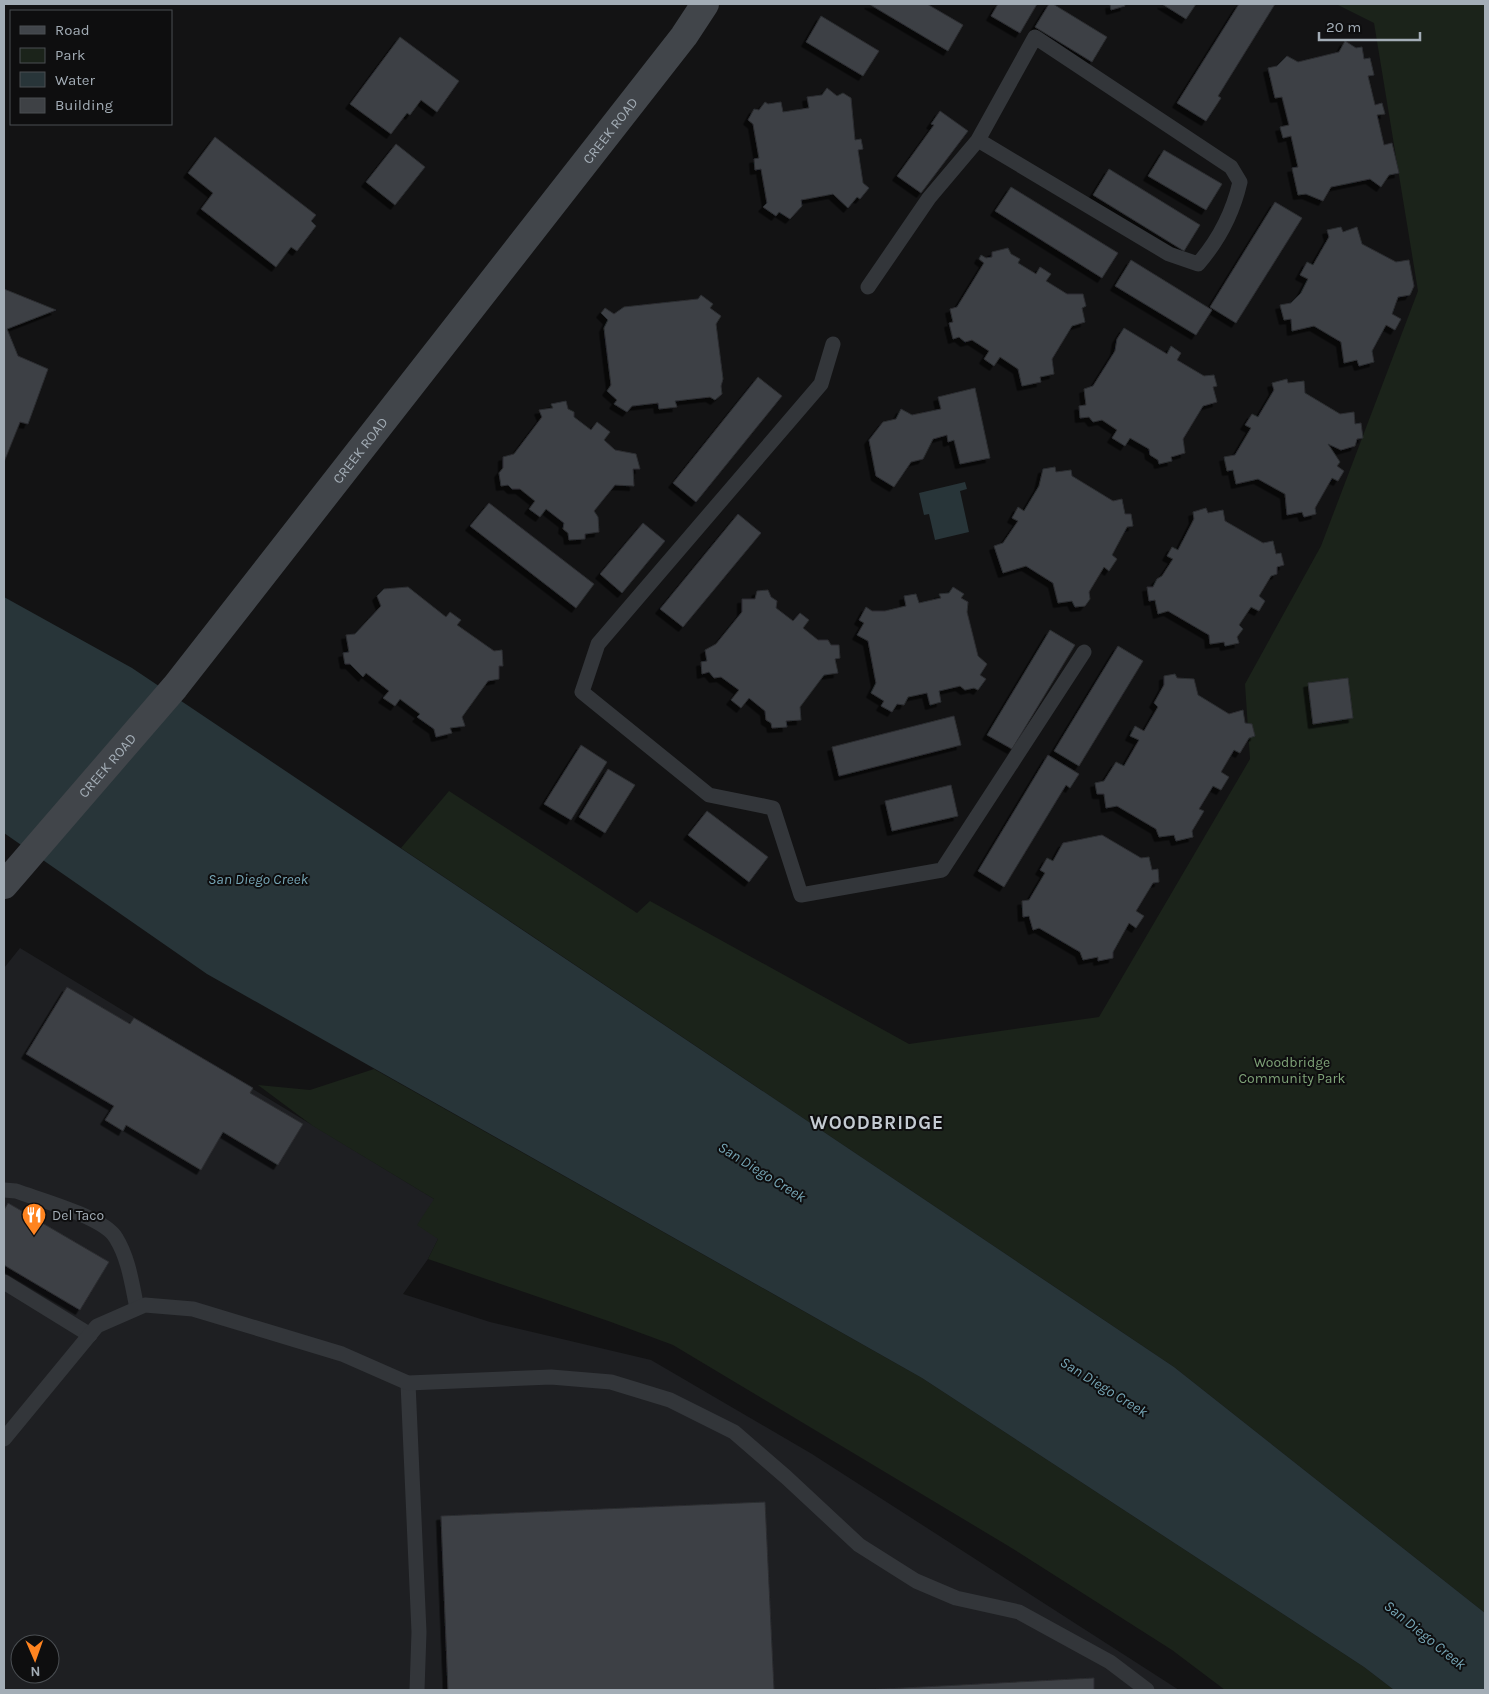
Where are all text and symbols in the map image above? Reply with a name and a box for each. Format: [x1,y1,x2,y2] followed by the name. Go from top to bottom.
[10,10,172,125] legend
[1319,10,1420,42] scale bar
[1326,18,1361,36] text: 20 m
[55,21,90,39] text: Road
[55,46,85,64] text: Park
[55,71,96,89] text: Water
[579,94,642,167] street label: CREEK ROAD
[55,96,113,114] text: Building
[329,414,392,487] street label: CREEK ROAD
[75,730,140,801] street label: CREEK ROAD
[208,870,308,888] water label: San Diego Creek
[1238,1054,1346,1087] park label: Woodbridge Community Park
[810,1112,944,1134] district label: WOODBRIDGE
[715,1138,810,1206] water label: San Diego Creek
[21,1202,47,1236] restaurant icon: Del Taco
[52,1207,104,1224] place label: Del Taco
[1057,1353,1152,1421] water label: San Diego Creek
[1380,1597,1470,1674] water label: San Diego Creek
[10,1634,60,1684] north arrow
[30,1663,41,1680] text: N

